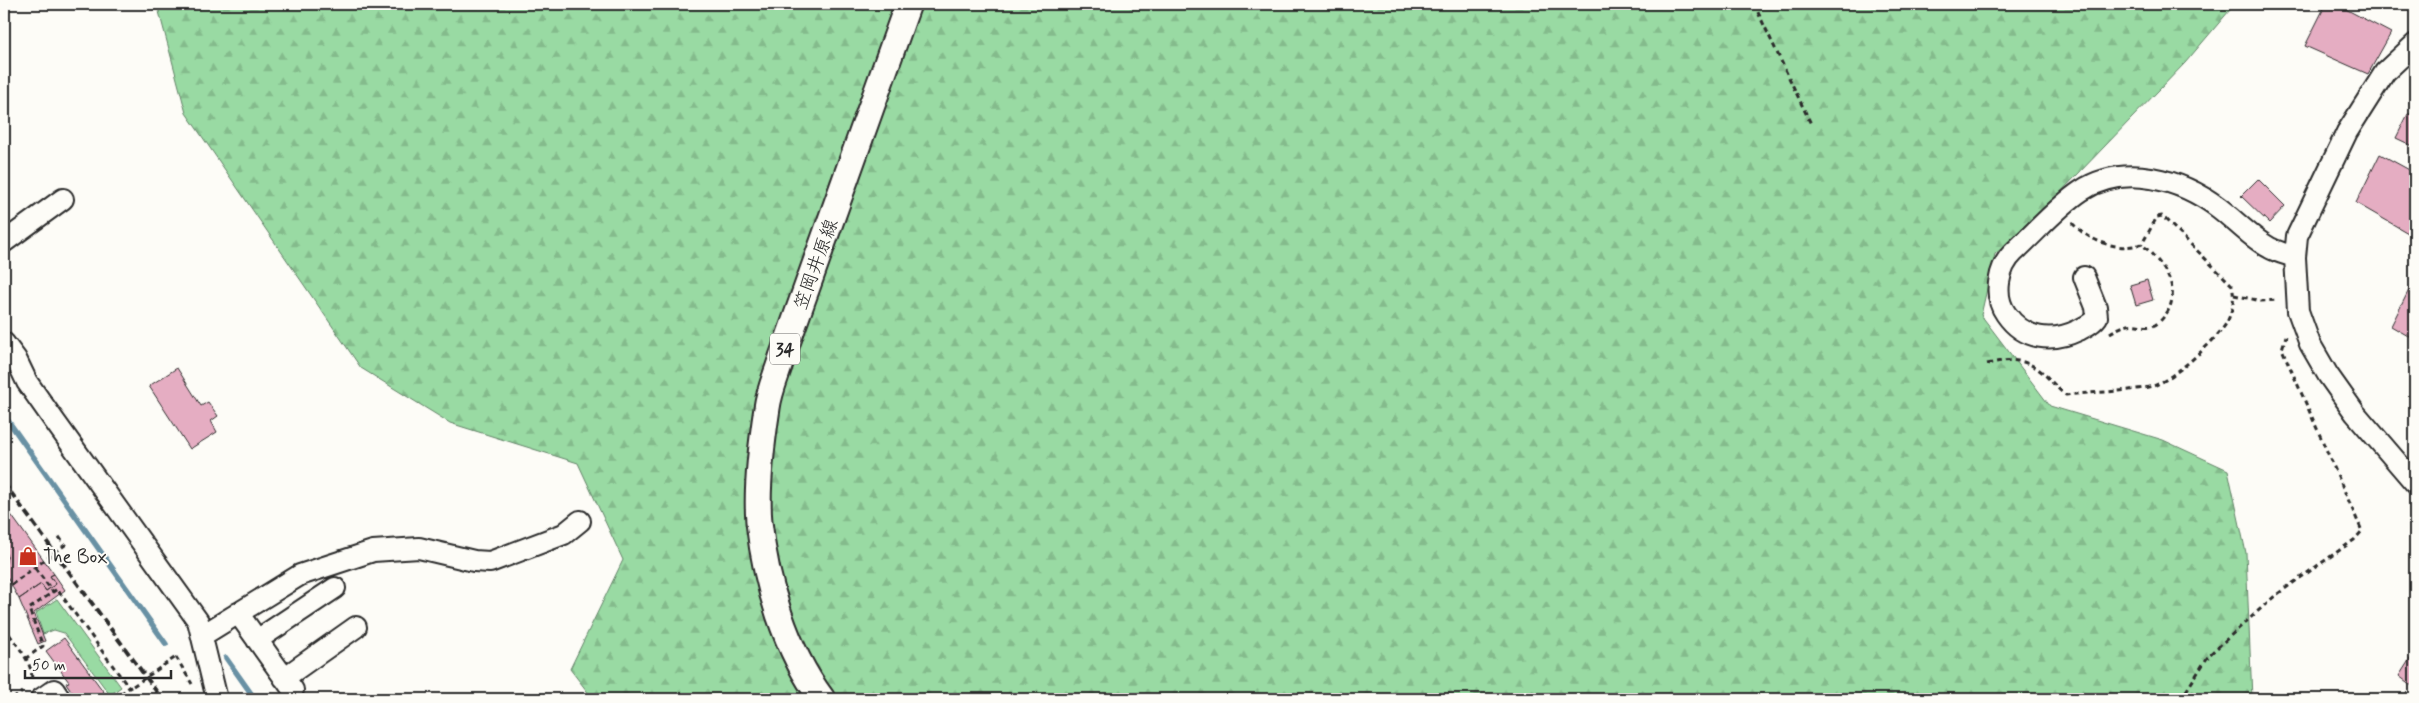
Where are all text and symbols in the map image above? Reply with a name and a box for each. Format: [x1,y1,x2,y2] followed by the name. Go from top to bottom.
[788,216,844,313] street label: 笠岡井原線
[770,334,800,364] road number: 34
[17,545,39,567] shop icon: The Box
[43,545,108,570] place label: The Box
[25,648,171,680] scale bar
[32,656,66,676] text: 50 m

